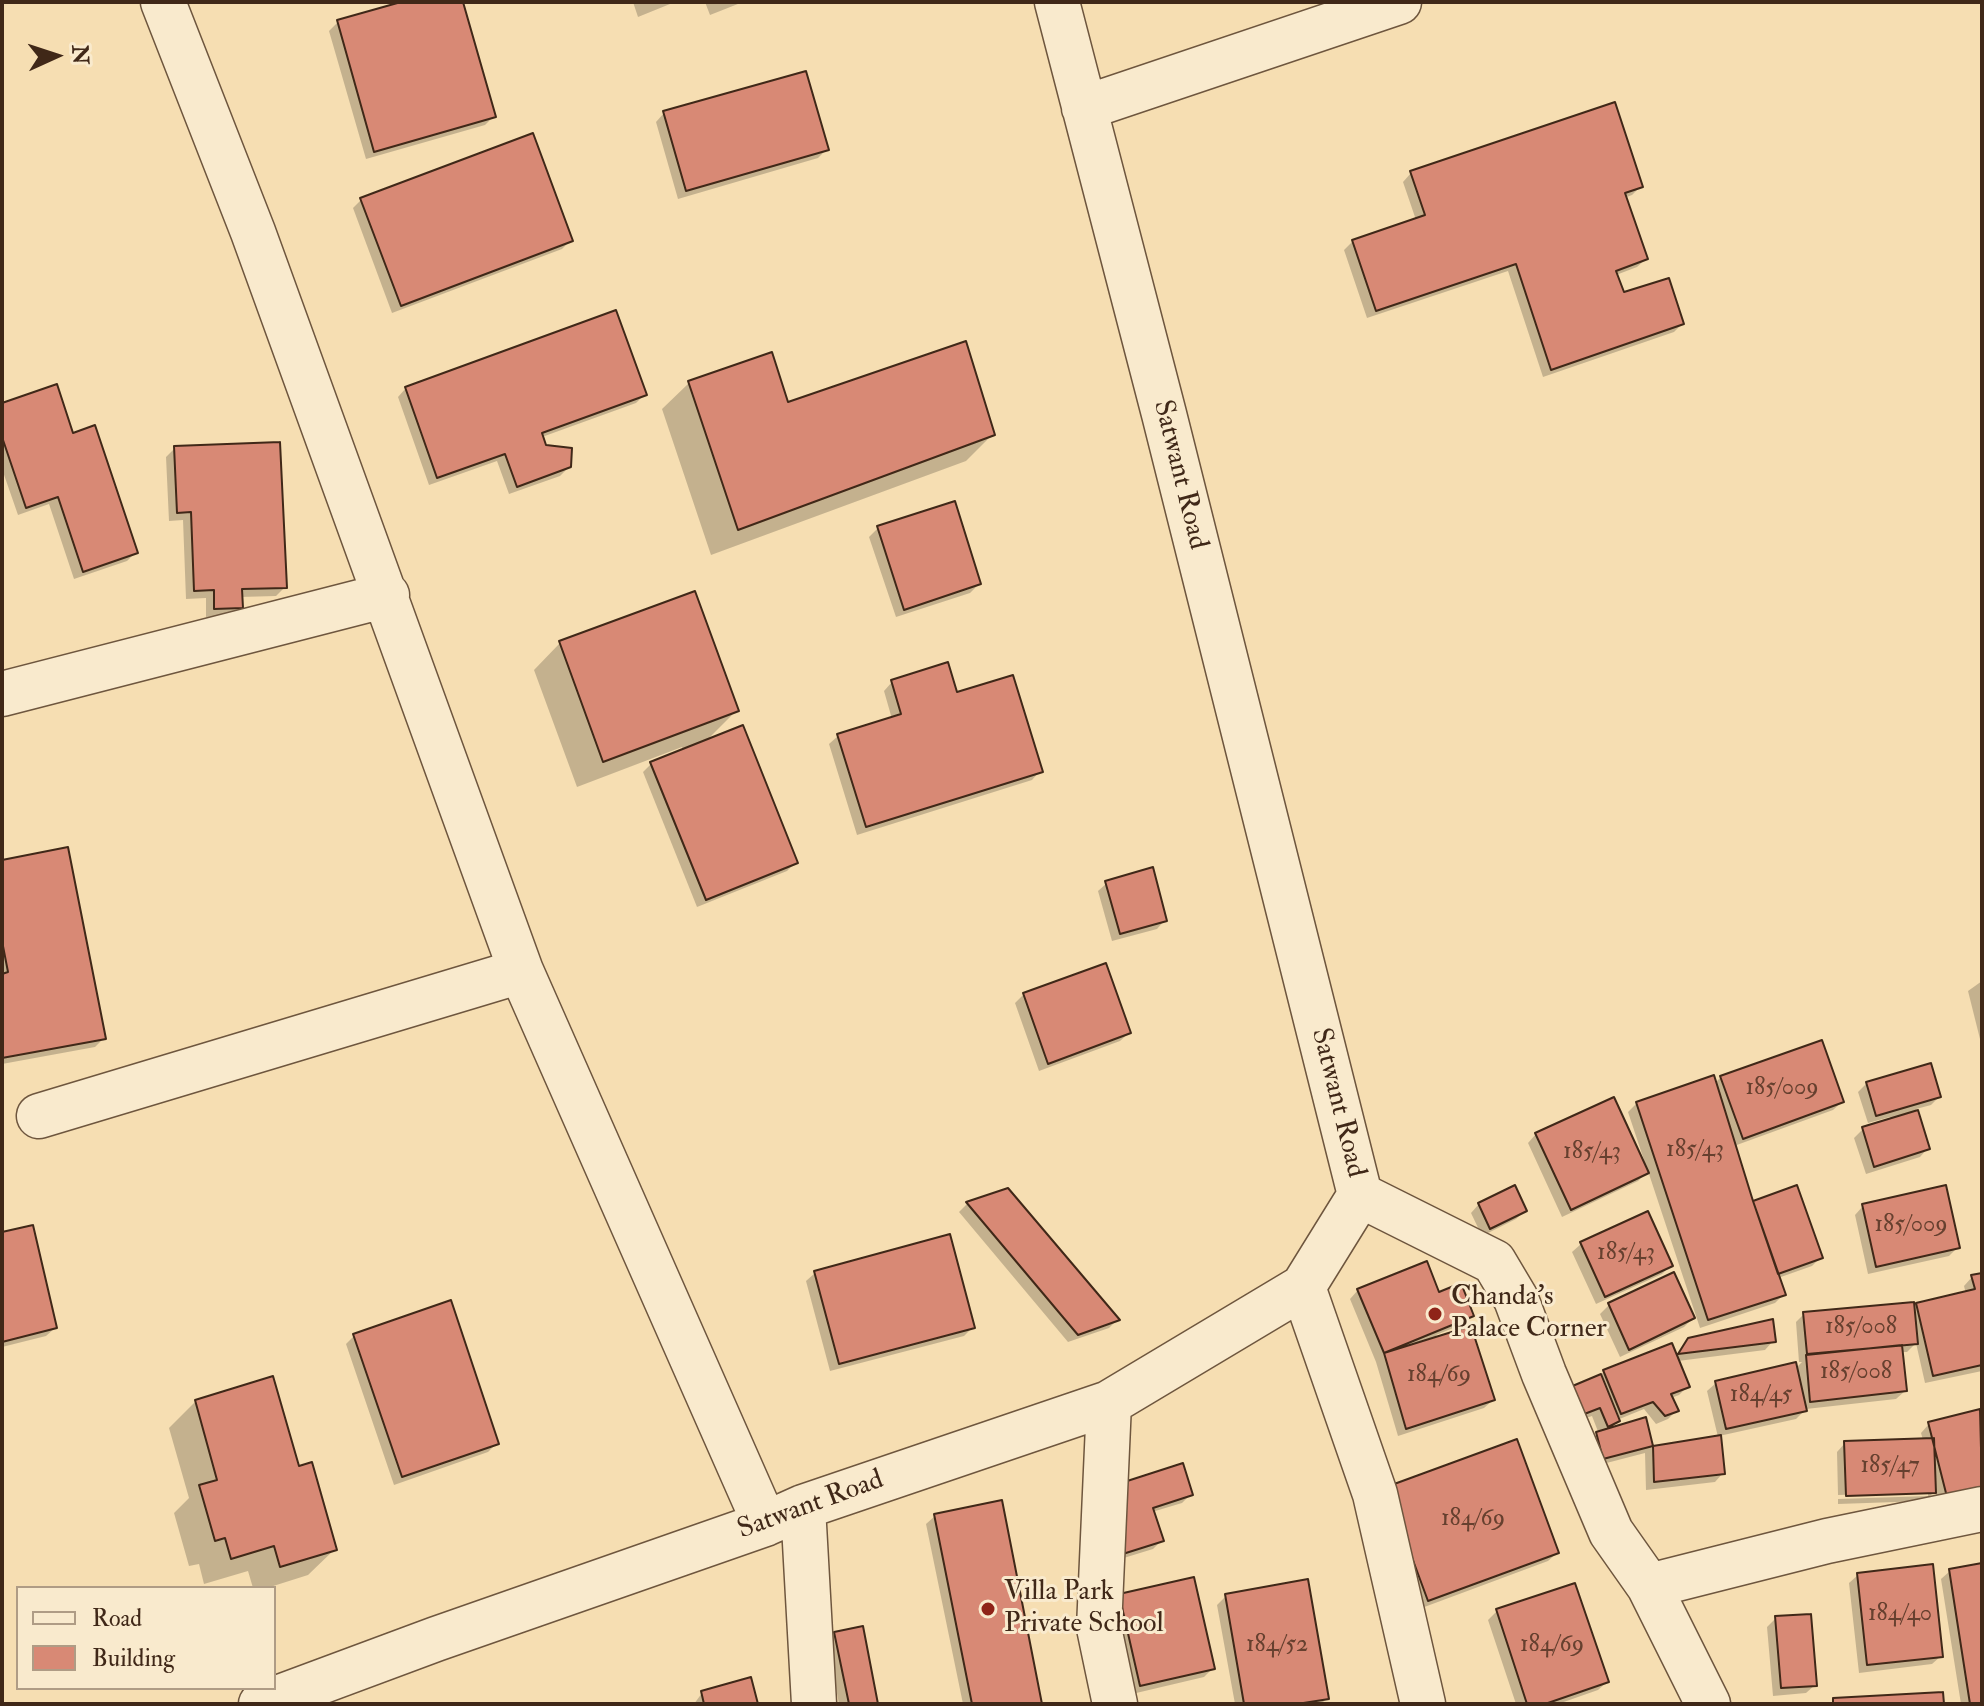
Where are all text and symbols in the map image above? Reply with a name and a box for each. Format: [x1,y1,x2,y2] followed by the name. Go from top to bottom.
[16,16,96,96] north arrow
[65,44,94,65] text: N
[1144,397,1214,553] street label: Satwant Road
[1302,1025,1372,1181] street label: Satwant Road
[1745,1075,1819,1103] house number: 185/009
[1666,1137,1724,1165] house number: 185/43
[1563,1139,1621,1167] house number: 185/43
[1874,1212,1948,1240] house number: 185/009
[1597,1240,1655,1268] house number: 185/43
[1451,1281,1607,1347] place label: Chanda's Palace Corner
[1426,1305,1444,1323] marker: Chanda's Palace Corner
[1825,1314,1897,1342] house number: 185/008
[1820,1359,1892,1387] house number: 185/008
[1407,1362,1471,1390] house number: 184/69
[1730,1382,1792,1410] house number: 184/45
[1860,1453,1920,1481] house number: 185/47
[734,1464,888,1548] street label: Satwant Road
[1441,1506,1505,1534] house number: 184/69
[1004,1576,1164,1642] place label: Villa Park Private School
[16,1586,276,1690] legend
[979,1600,997,1618] marker: Villa Park Private School
[1868,1601,1932,1629] house number: 184/40
[92,1603,142,1634] text: Road
[1246,1632,1308,1660] house number: 184/52
[1520,1632,1584,1660] house number: 184/69
[92,1643,175,1674] text: Building

